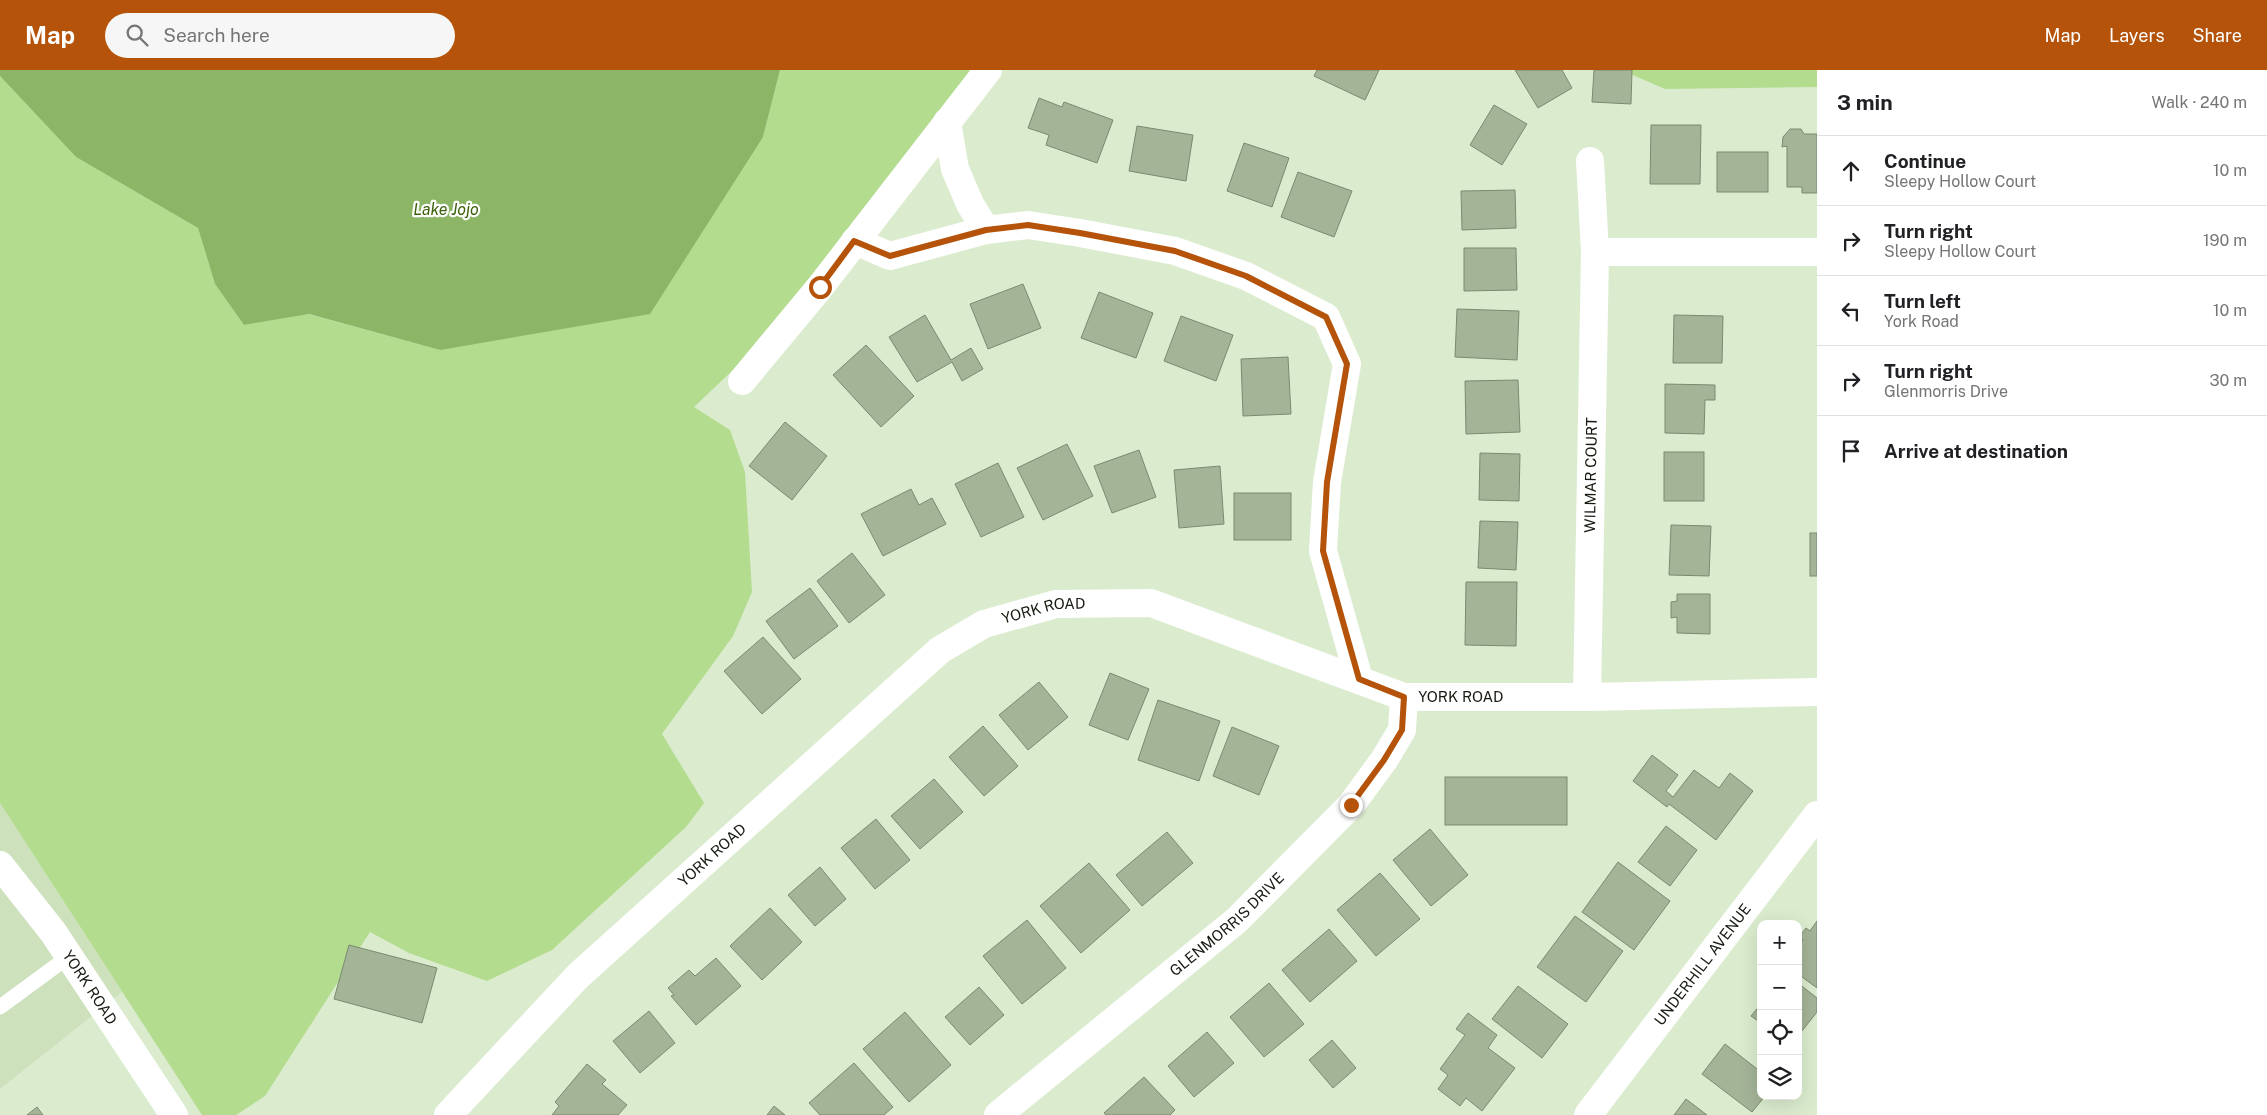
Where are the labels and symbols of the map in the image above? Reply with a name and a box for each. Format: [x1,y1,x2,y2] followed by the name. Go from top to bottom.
[413,200,479,219] water label: Lake Jojo
[809,276,832,299] route start
[1581,417,1600,533] street label: WILMAR COURT
[1000,595,1085,627] street label: YORK ROAD
[1418,688,1503,705] street label: YORK ROAD
[1340,794,1363,817] route end
[675,820,749,890] street label: YORK ROAD
[1166,869,1287,979] street label: GLENMORRIS DRIVE
[1651,900,1754,1028] street label: UNDERHILL AVENUE
[60,947,121,1028] street label: YORK ROAD

